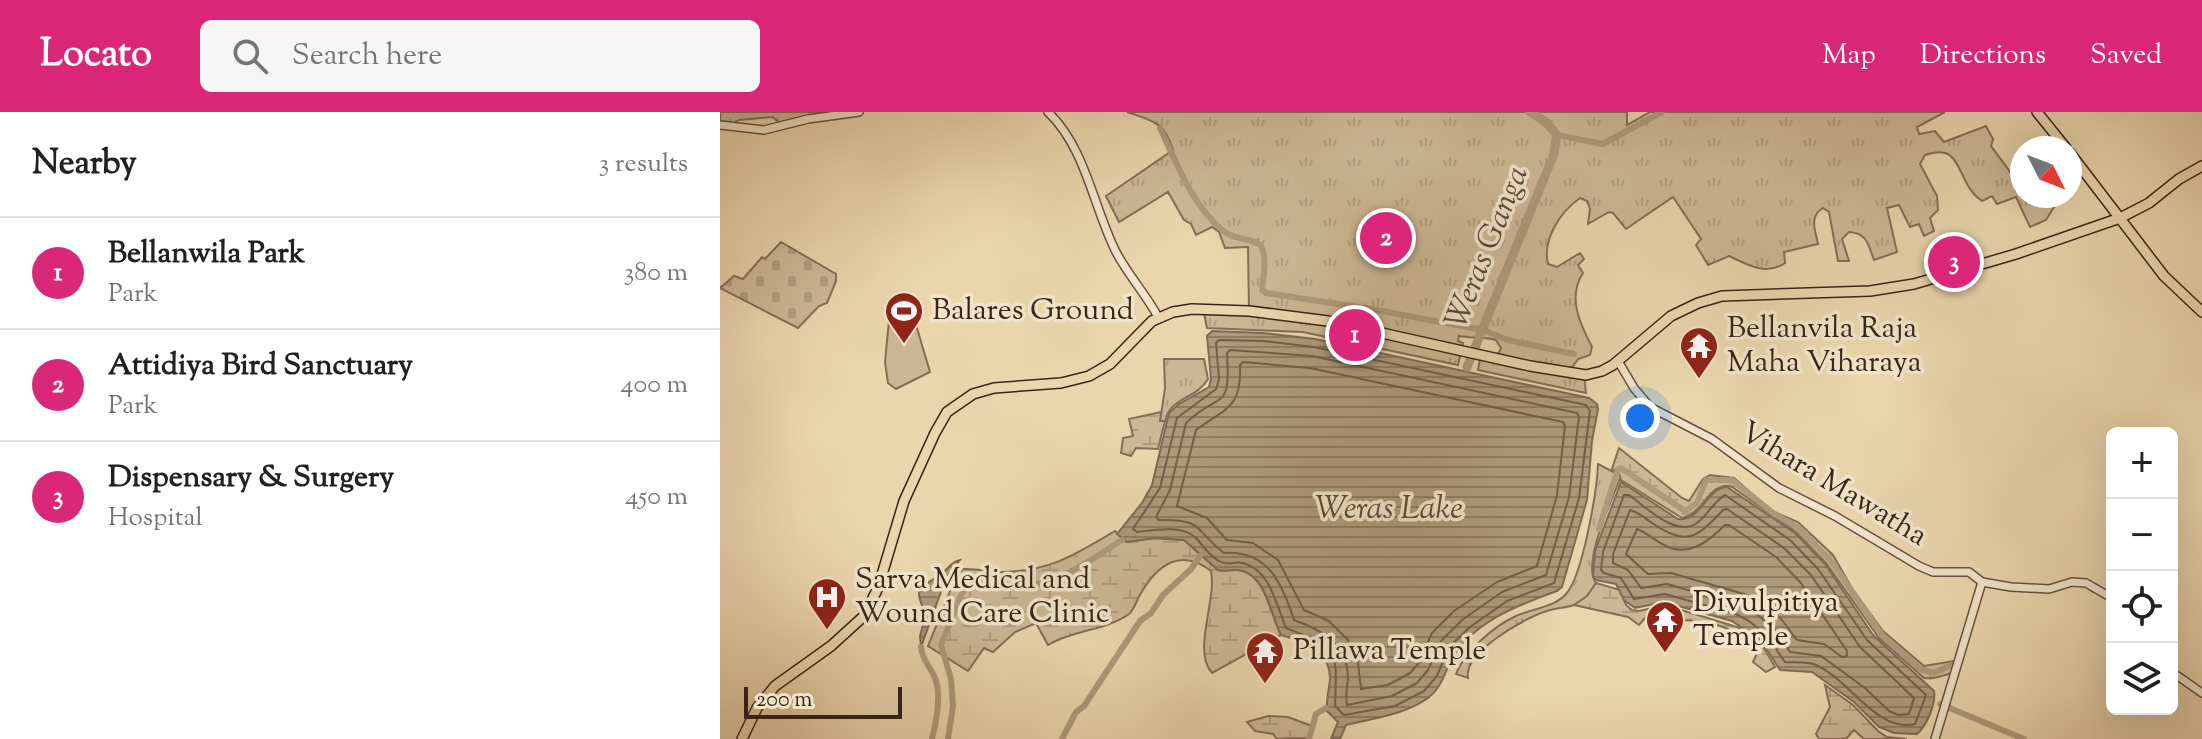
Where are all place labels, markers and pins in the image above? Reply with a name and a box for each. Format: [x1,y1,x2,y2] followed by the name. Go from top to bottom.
[1360,208,1412,268] pin: 2
[1928,232,1980,292] pin: 3
[883,290,925,345] sports icon: Balares Ground
[932,290,1134,333] place label: Balares Ground
[1329,305,1381,365] pin: 1
[1727,308,1922,385] place label: Bellanvila Raja Maha Viharaya
[1678,325,1720,380] temple icon: Bellanvila Raja Maha Viharaya
[855,559,1109,636] place label: Sarva Medical and Wound Care Clinic
[806,576,848,631] hospital icon: Sarva Medical and Wound Care Clinic
[1693,582,1839,659] place label: Divulpitiya Temple
[1644,599,1686,654] temple icon: Divulpitiya Temple
[1244,630,1286,685] temple icon: Pillawa Temple
[1293,630,1486,673] place label: Pillawa Temple

